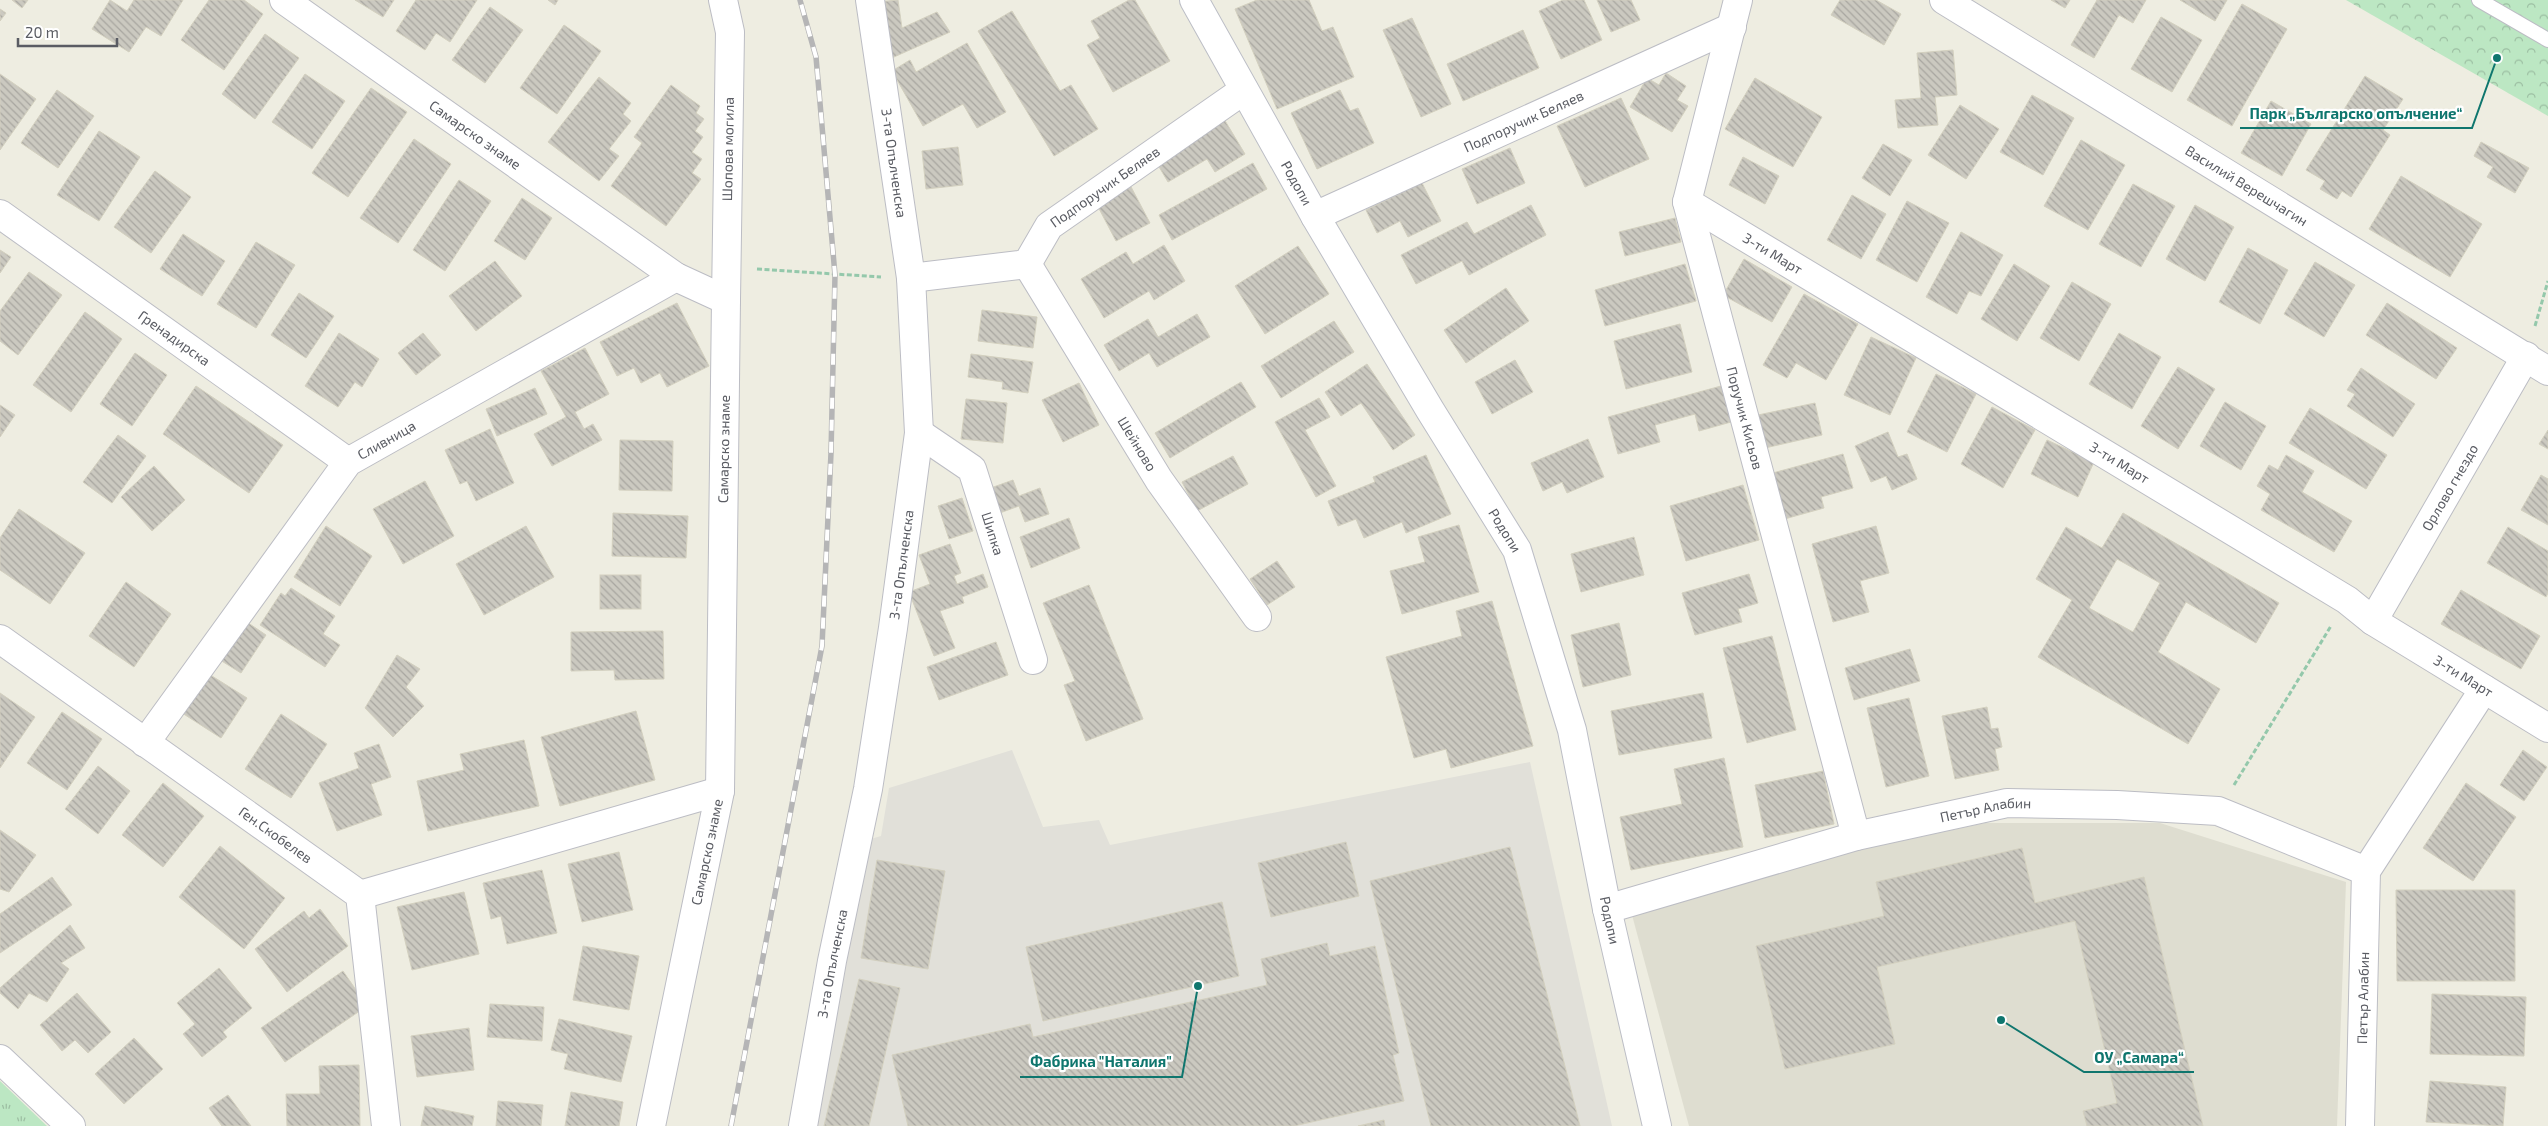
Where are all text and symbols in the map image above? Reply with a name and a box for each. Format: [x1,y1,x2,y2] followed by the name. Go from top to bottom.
[18,15,116,47] scale bar
[25,23,59,41] text: 20 m
[1461,86,1586,156] street label: Подпоручик Беляев
[426,96,525,173] street label: Самарско знаме
[718,97,737,201] street label: Шопова могила
[2240,98,2472,128] callout: Парк „Българско опълчение“
[2250,104,2462,122] text: Парк „Българско опълчение“
[878,107,911,219] street label: 3-та Опълченска
[2183,141,2311,229] street label: Василий Верешчагин
[1046,142,1163,231] street label: Подпоручик Беляев
[1278,158,1316,208] street label: Родопи
[1740,229,1806,278] street label: 3-ти Март
[135,306,214,369] street label: Гренадирска
[1723,365,1767,471] street label: Поручик Кисьов
[714,395,733,503] street label: Самарско знаме
[1114,413,1161,474] street label: Шейново
[354,417,419,463] street label: Сливница
[2087,438,2153,487] street label: 3-ти Март
[2418,441,2481,534] street label: Орлово гнездо
[1485,505,1525,555] street label: Родопи
[885,509,917,621] street label: 3-та Опълченска
[978,510,1008,557] street label: Шипка
[2431,651,2497,701] street label: 3-ти Март
[1938,794,2031,825] street label: Петър Алабин
[687,797,726,907] street label: Самарско знаме
[236,803,316,866] street label: Ген.Скобелев
[1597,895,1624,946] street label: Родопи
[813,907,851,1019] street label: 3-та Опълченска
[2353,952,2372,1044] street label: Петър Алабин
[2084,1042,2194,1072] callout: ОУ „Самара“
[1020,1047,1182,1077] callout: Фабрика "Наталия"
[2094,1048,2184,1066] text: ОУ „Самара“
[1030,1052,1172,1070] text: Фабрика "Наталия"

